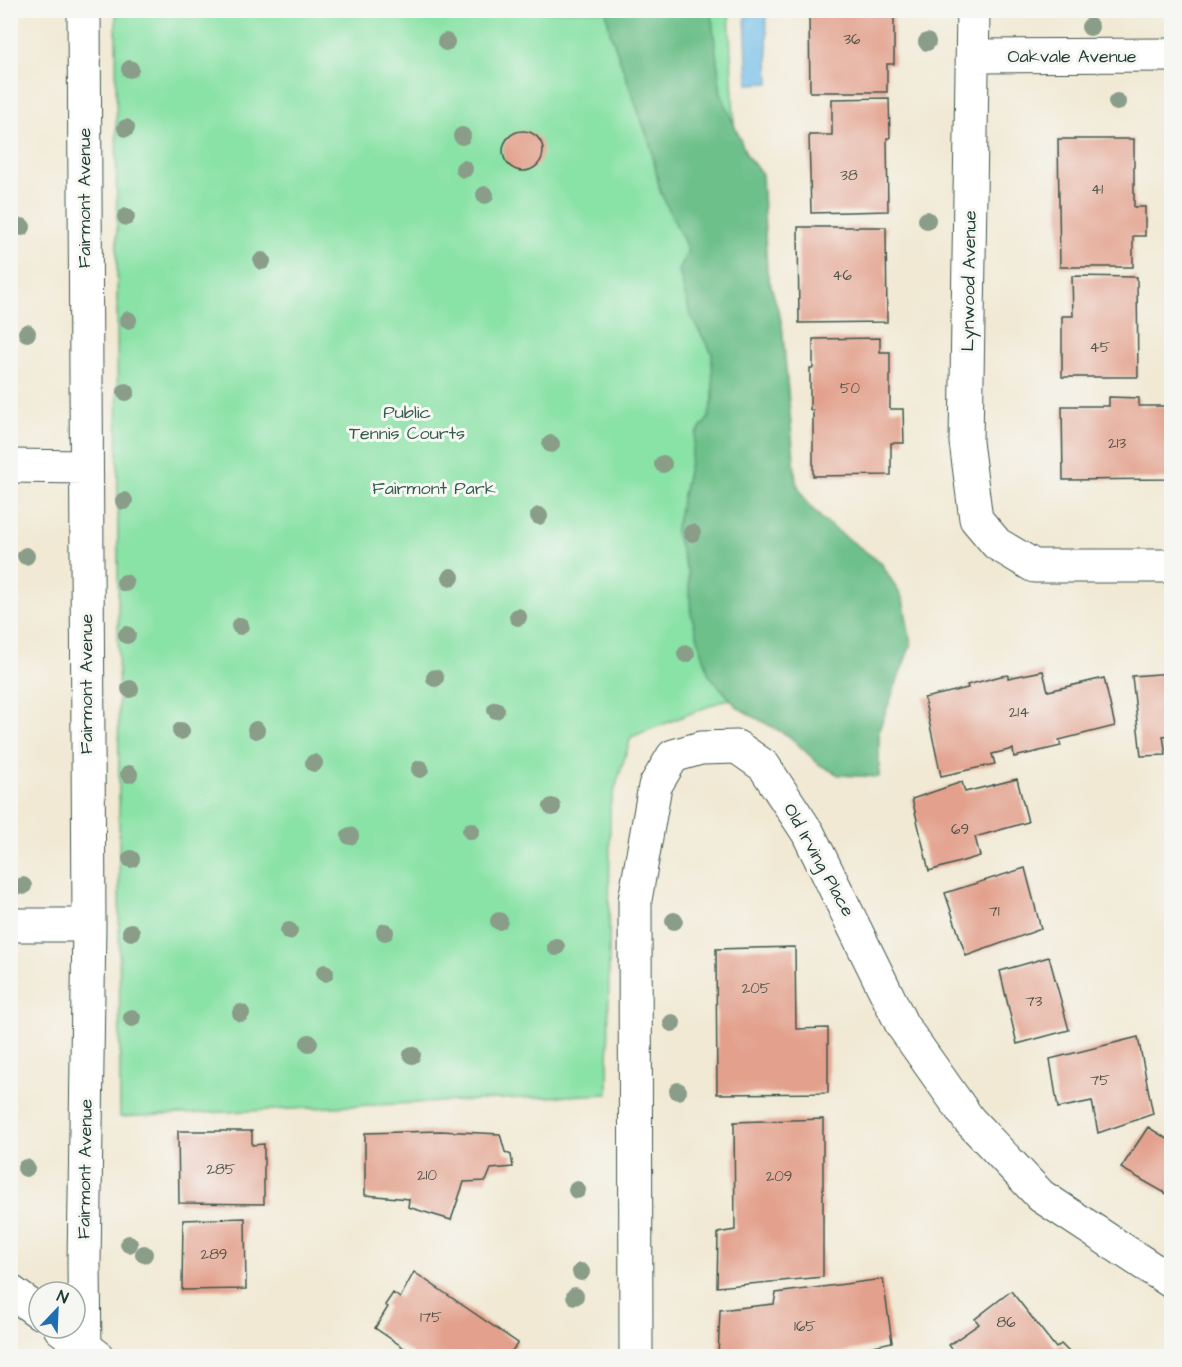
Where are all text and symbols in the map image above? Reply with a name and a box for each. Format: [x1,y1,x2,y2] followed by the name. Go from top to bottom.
[843,29,861,50] house number: 36
[1007,44,1137,69] street label: Oakvale Avenue
[72,128,97,268] street label: Fairmont Avenue
[840,165,858,186] house number: 38
[1091,179,1103,200] house number: 41
[955,210,984,352] street label: Lynwood Avenue
[832,265,852,286] house number: 46
[1090,337,1111,358] house number: 45
[840,378,861,399] house number: 50
[349,400,465,446] park label: Public Tennis Courts
[1108,433,1126,454] house number: 213
[372,476,496,501] park label: Fairmont Park
[74,614,99,754] street label: Fairmont Avenue
[1009,702,1029,723] house number: 214
[777,799,861,922] street label: Old Irving Place
[951,819,969,840] house number: 69
[988,901,1000,922] house number: 71
[742,978,771,999] house number: 205
[1026,991,1043,1012] house number: 73
[1090,1070,1110,1091] house number: 75
[71,1098,99,1239] street label: Fairmont Avenue
[207,1159,236,1180] house number: 285
[417,1165,438,1186] house number: 210
[766,1166,792,1187] house number: 209
[201,1244,227,1265] house number: 289
[27,1280,87,1340] north arrow
[54,1285,71,1309] text: N
[420,1307,442,1328] house number: 175
[996,1312,1016,1333] house number: 86
[794,1316,816,1337] house number: 165

